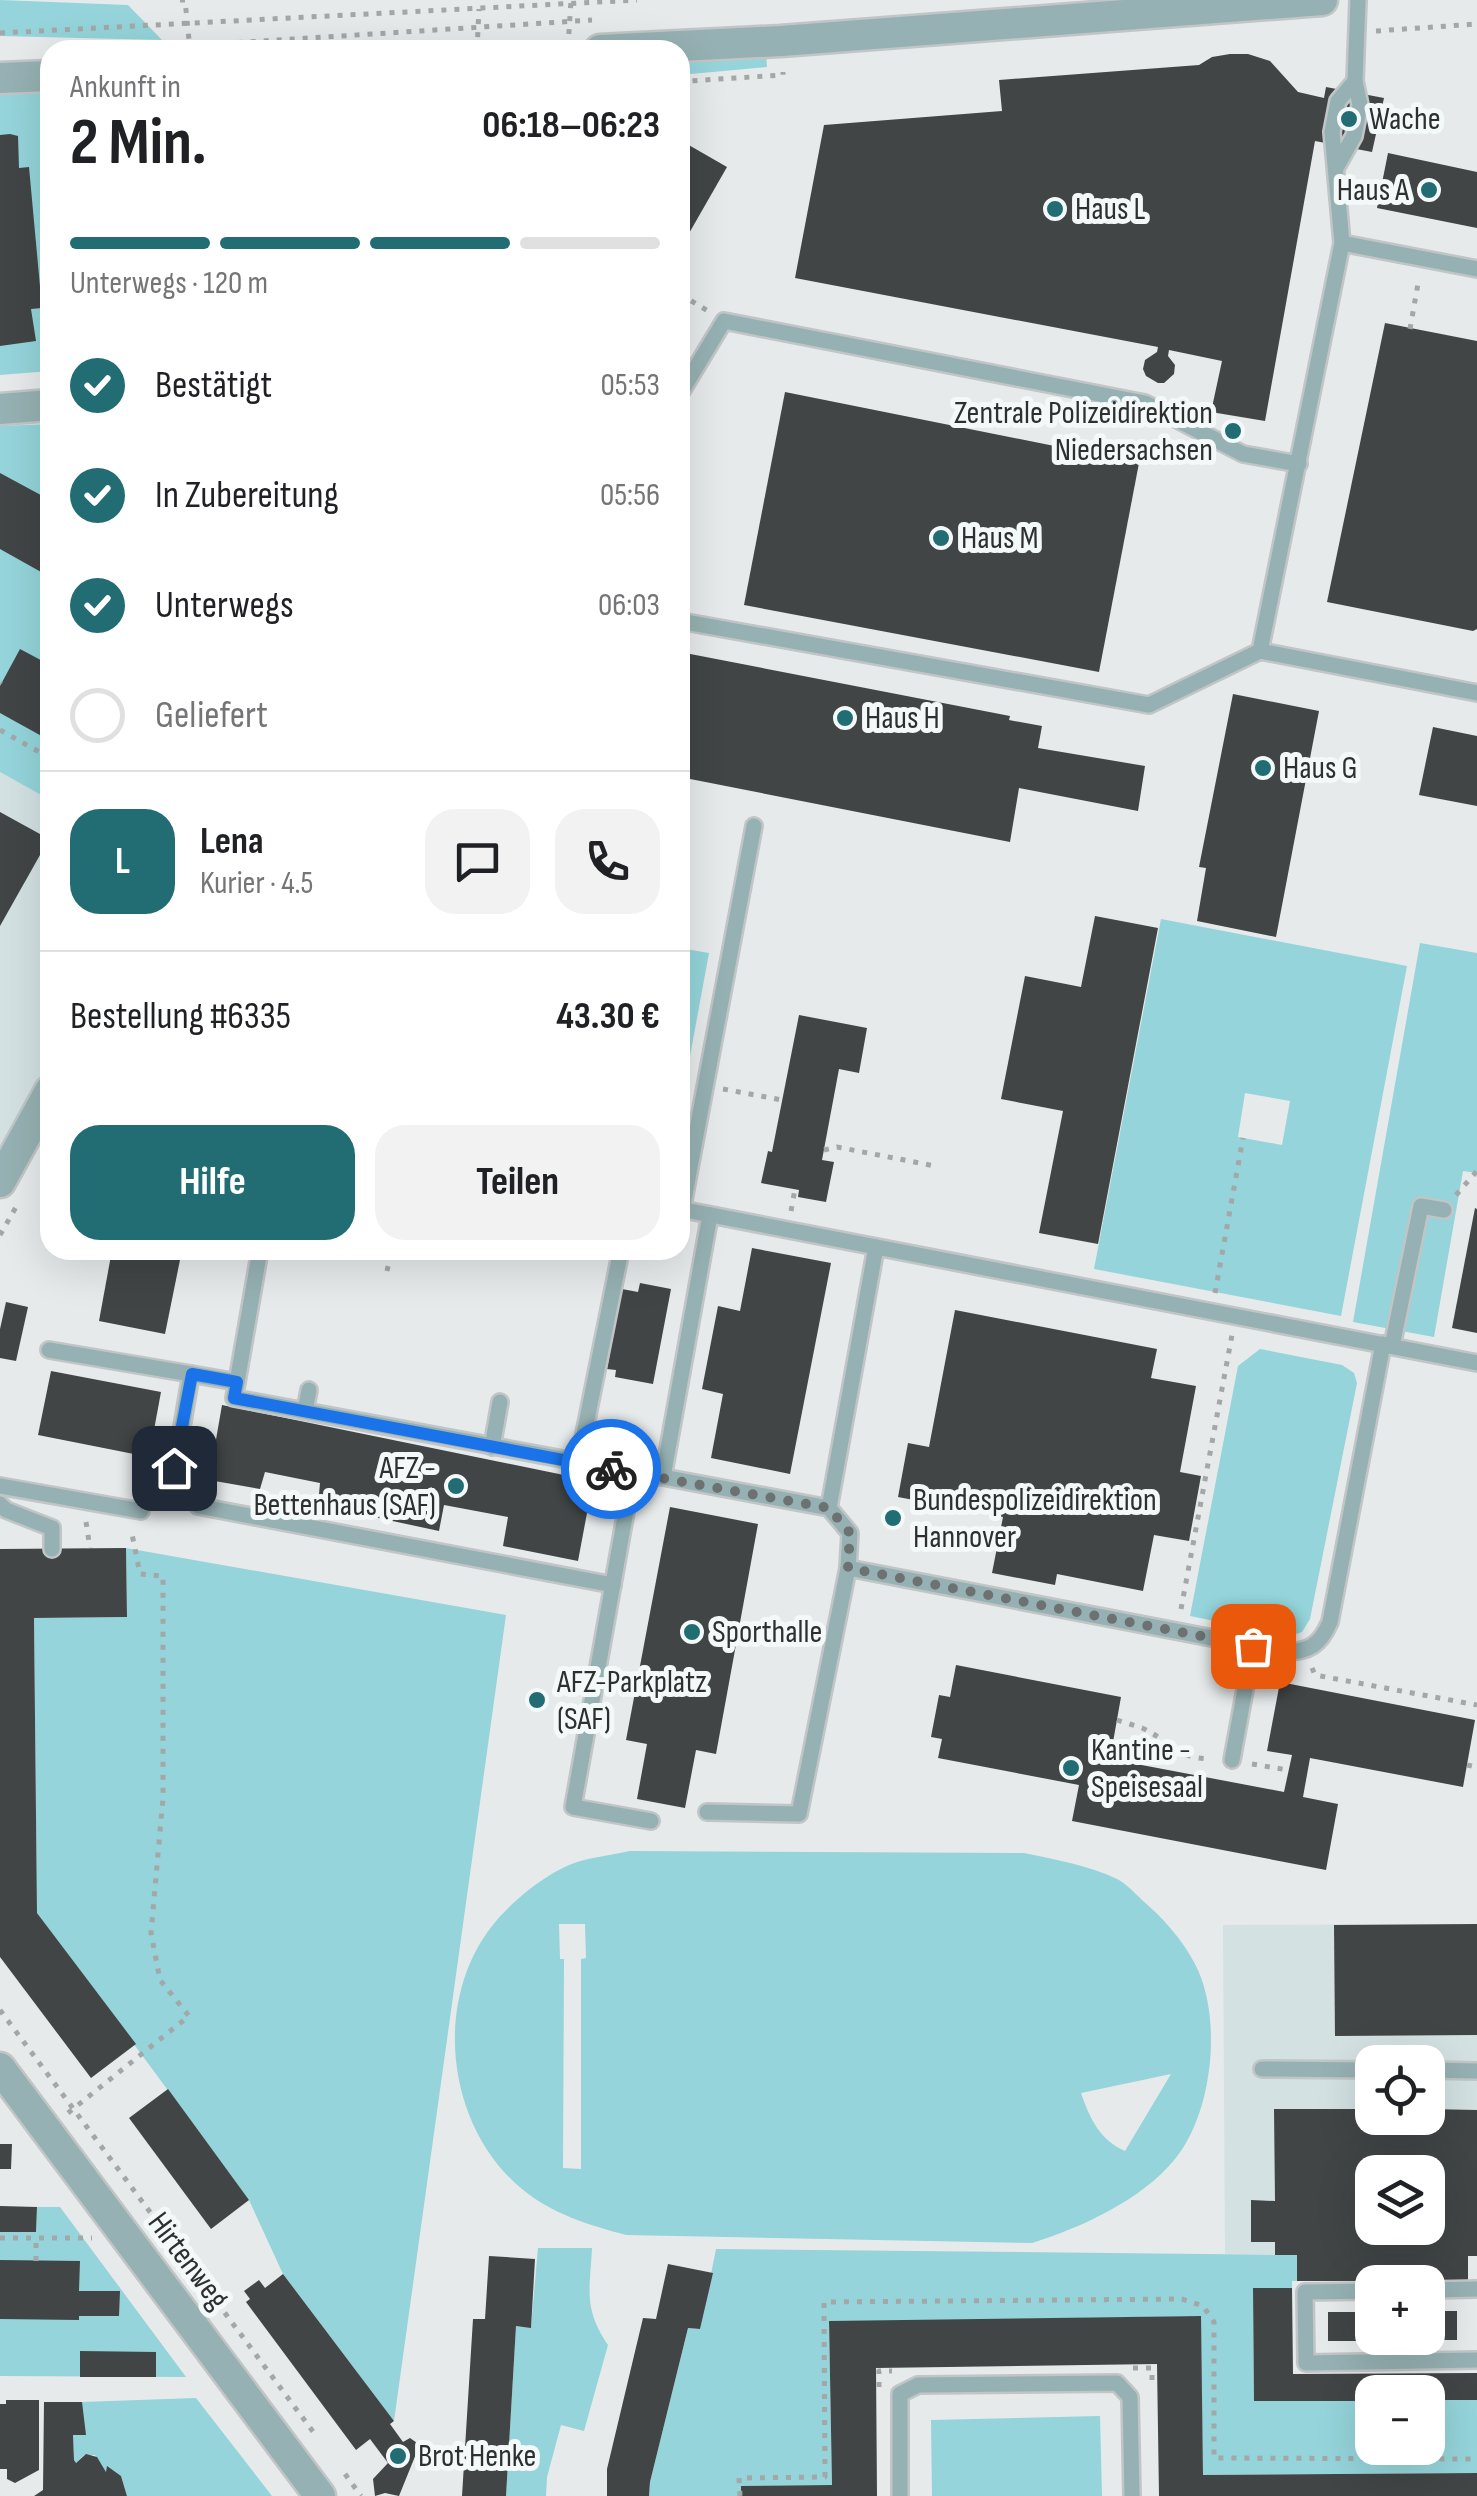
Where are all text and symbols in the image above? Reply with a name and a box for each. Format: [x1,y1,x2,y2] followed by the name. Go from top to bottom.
[70,68,181,107] text: Ankunft in
[1369,100,1441,139] place label: Wache
[482,103,660,148] text: 06:18–06:23
[70,105,207,183] text: 2 Min.
[1338,108,1360,130] marker: Wache
[1337,171,1409,210] place label: Haus A
[1418,179,1440,201] marker: Haus A
[1075,190,1146,229] place label: Haus L
[1044,198,1066,220] marker: Haus L
[70,264,268,303] text: Unterwegs · 120 m
[70,358,125,413] icon: check
[155,363,272,408] text: Bestätigt
[601,366,660,405] text: 05:53
[954,394,1213,470] place label: Zentrale Polizeidirektion Niedersachsen
[1222,420,1244,442] marker: Zentrale Polizeidirektion Niedersachsen
[70,468,125,523] icon: check
[155,473,339,518] text: In Zubereitung
[600,476,660,515] text: 05:56
[961,519,1039,558] place label: Haus M
[930,527,952,549] marker: Haus M
[70,578,125,633] icon: check
[155,583,294,628] text: Unterwegs
[598,586,660,625] text: 06:03
[155,693,268,738] text: Geliefert
[865,699,940,738] place label: Haus H
[834,707,856,729] marker: Haus H
[1283,749,1358,788] place label: Haus G
[1252,757,1274,779] marker: Haus G
[425,809,530,914] button: chat
[555,809,660,914] button: phone
[200,819,263,864] text: Lena
[115,839,130,884] text: L
[200,864,313,903] text: Kurier · 4.5
[70,994,291,1039] text: Bestellung #6335
[556,994,660,1039] text: 43.30 €
[70,1125,355,1240] button: Hilfe
[375,1125,660,1240] button: Teilen
[561,1419,661,1519] courier
[132,1426,217,1511] pin
[147,1441,202,1496] icon: home
[584,1442,639,1497] icon: bike
[253,1449,436,1525] place label: AFZ - Bettenhaus (SAF)
[445,1475,467,1497] marker: AFZ - Bettenhaus (SAF)
[913,1481,1157,1557] place label: Bundespolizeidirektion Hannover
[882,1507,904,1529] marker: Bundespolizeidirektion Hannover
[1211,1604,1296,1689] pin
[712,1613,822,1652] place label: Sporthalle
[1226,1619,1281,1674] icon: bag
[681,1621,703,1643] marker: Sporthalle
[556,1663,707,1739] place label: AFZ-Parkplatz (SAF)
[526,1689,548,1711] marker: AFZ-Parkplatz (SAF)
[1091,1731,1203,1807] place label: Kantine - Speisesaal
[1060,1757,1082,1779] marker: Kantine - Speisesaal
[1355,2045,1445,2465] map controls
[1355,2045,1445,2135] button: locate
[1355,2155,1445,2245] button: layers
[139,2205,237,2317] street label: Hirtenweg
[1355,2265,1445,2355] button: +
[1355,2375,1445,2465] button: −
[418,2437,536,2476] place label: Brot Henke
[387,2445,409,2467] marker: Brot Henke

